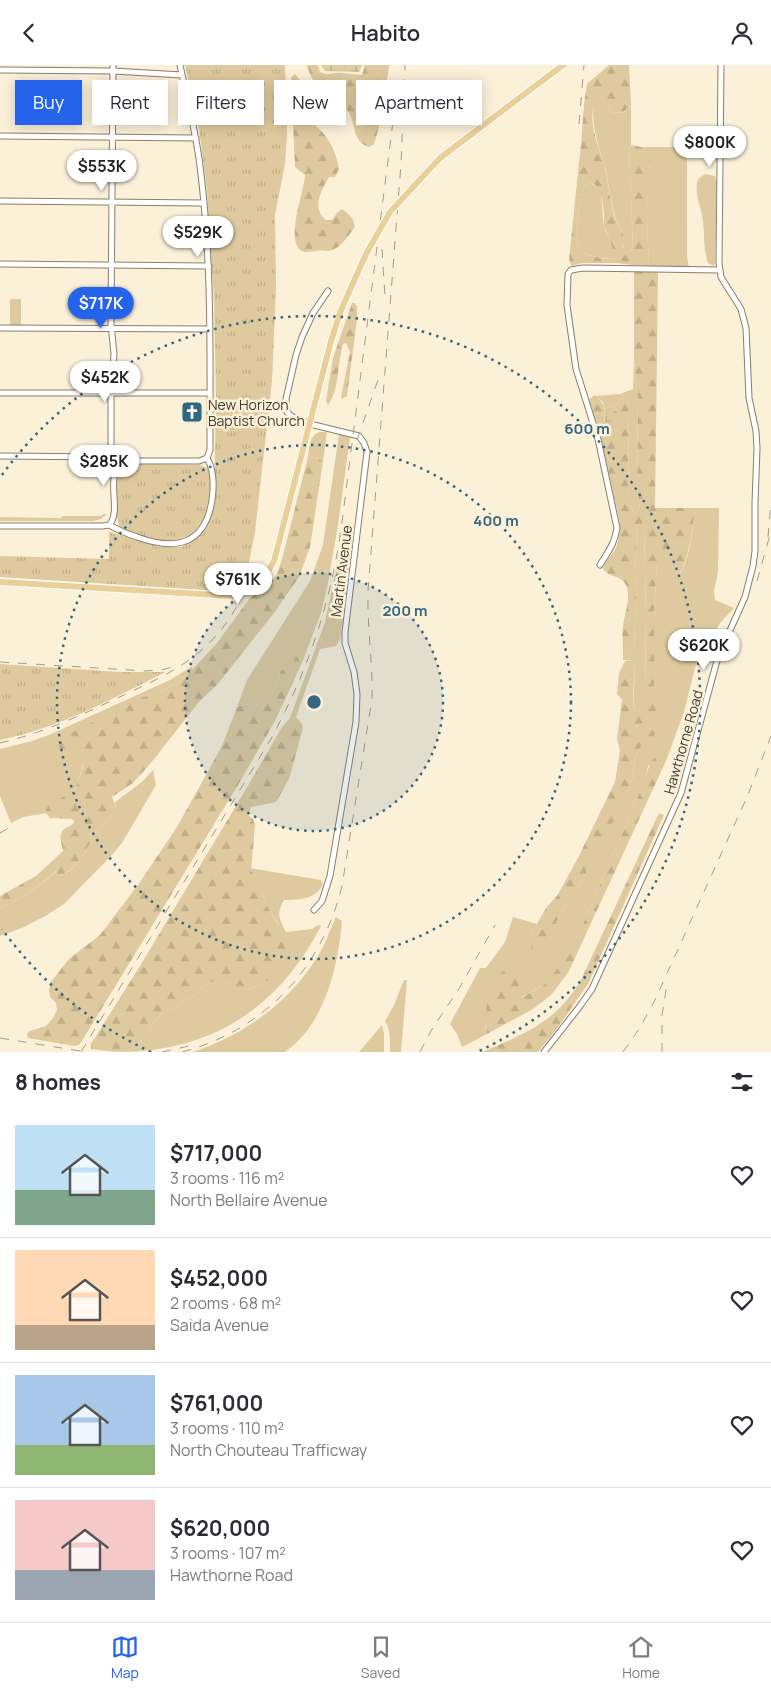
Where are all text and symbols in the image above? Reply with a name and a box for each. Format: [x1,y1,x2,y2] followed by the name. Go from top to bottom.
[351,18,420,48] text: Habito
[15,19,43,47] icon: back
[728,19,756,47] icon: person
[15,80,82,125] chip: Buy
[92,80,168,125] chip: Rent
[178,80,264,125] chip: Filters
[274,80,346,125] chip: New
[356,80,482,125] chip: Apartment
[675,126,745,168] pin: $800K
[684,131,736,153] text: $800K
[67,149,137,192] pin: $553K
[78,155,126,177] text: $553K
[163,215,233,258] pin: $529K
[174,221,222,243] text: $529K
[66,287,136,329] pin: $717K
[79,292,123,314] text: $717K
[70,361,140,403] pin: $452K
[81,366,129,388] text: $452K
[208,395,305,430] place label: New Horizon Baptist Church
[180,400,204,424] church icon: New Horizon Baptist Church
[564,418,610,439] text: 600 m
[69,445,139,487] pin: $285K
[79,450,129,472] text: $285K
[473,510,519,531] text: 400 m
[326,524,356,618] street label: Martin Avenue
[203,563,273,605] pin: $761K
[215,568,261,590] text: $761K
[382,600,428,621] text: 200 m
[669,629,739,671] pin: $620K
[679,634,729,656] text: $620K
[659,688,707,796] street label: Hawthorne Road
[305,693,323,711] centre of rings
[15,1068,101,1096] text: 8 homes
[728,1068,756,1096] icon: filters
[170,1139,262,1167] text: $717,000
[55,1145,115,1205] icon: home
[728,1161,756,1189] icon: heart
[170,1167,284,1189] text: 3 rooms · 116 m²
[170,1189,328,1211] text: North Bellaire Avenue
[170,1264,268,1292] text: $452,000
[55,1270,115,1330] icon: home
[728,1286,756,1314] icon: heart
[170,1292,281,1314] text: 2 rooms · 68 m²
[170,1314,269,1336] text: Saida Avenue
[170,1389,263,1417] text: $761,000
[55,1395,115,1455] icon: home
[728,1411,756,1439] icon: heart
[170,1417,284,1439] text: 3 rooms · 110 m²
[170,1439,367,1461] text: North Chouteau Trafficway
[170,1514,270,1542] text: $620,000
[55,1520,115,1580] icon: home
[728,1536,756,1564] icon: heart
[170,1542,286,1564] text: 3 rooms · 107 m²
[170,1564,293,1586] text: Hawthorne Road
[111,1633,139,1682] tab: Map
[361,1633,400,1682] tab: Saved
[622,1633,660,1682] tab: Home

